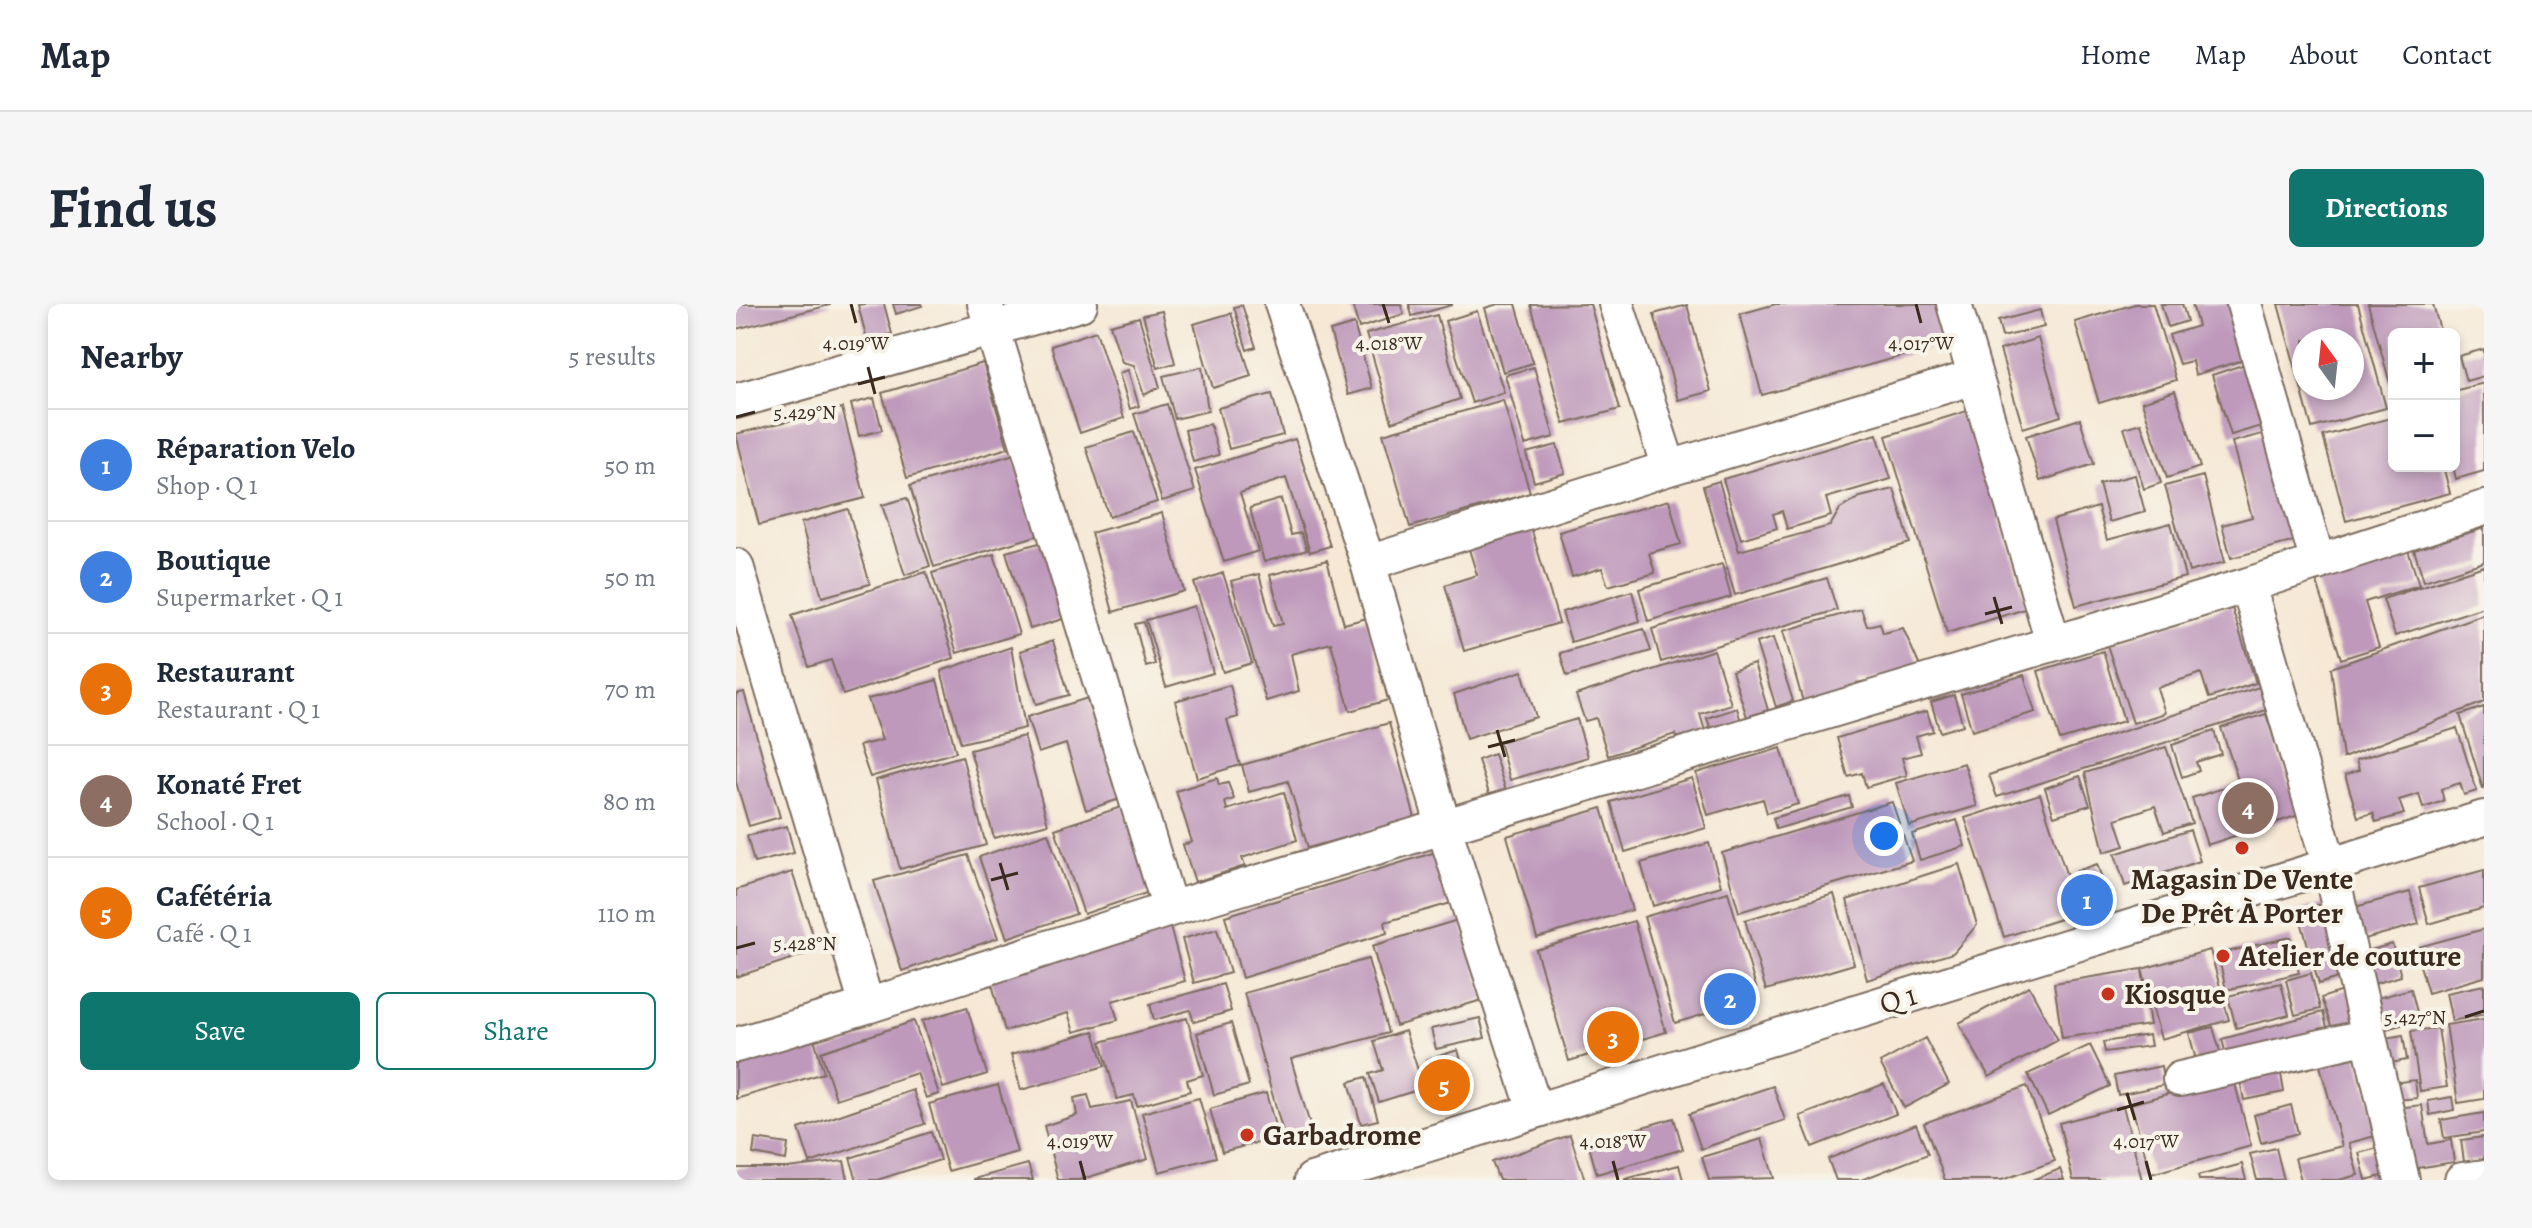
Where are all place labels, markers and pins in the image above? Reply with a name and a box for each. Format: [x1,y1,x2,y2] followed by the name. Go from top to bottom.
[2222,778,2274,838] pin: 4
[2233,839,2251,857] marker: Magasin De Vente De Prêt À Porter
[2131,859,2353,933] place label: Magasin De Vente De Prêt À Porter
[2061,870,2113,930] pin: 1
[2238,936,2461,976] place label: Atelier de couture
[2214,947,2232,965] marker: Atelier de couture
[1704,969,1756,1029] pin: 2
[2124,974,2226,1014] place label: Kiosque
[2099,985,2117,1003] marker: Kiosque
[1587,1007,1639,1067] pin: 3
[1418,1055,1470,1115] pin: 5
[1263,1115,1421,1155] place label: Garbadrome
[1238,1126,1256,1144] marker: Garbadrome

